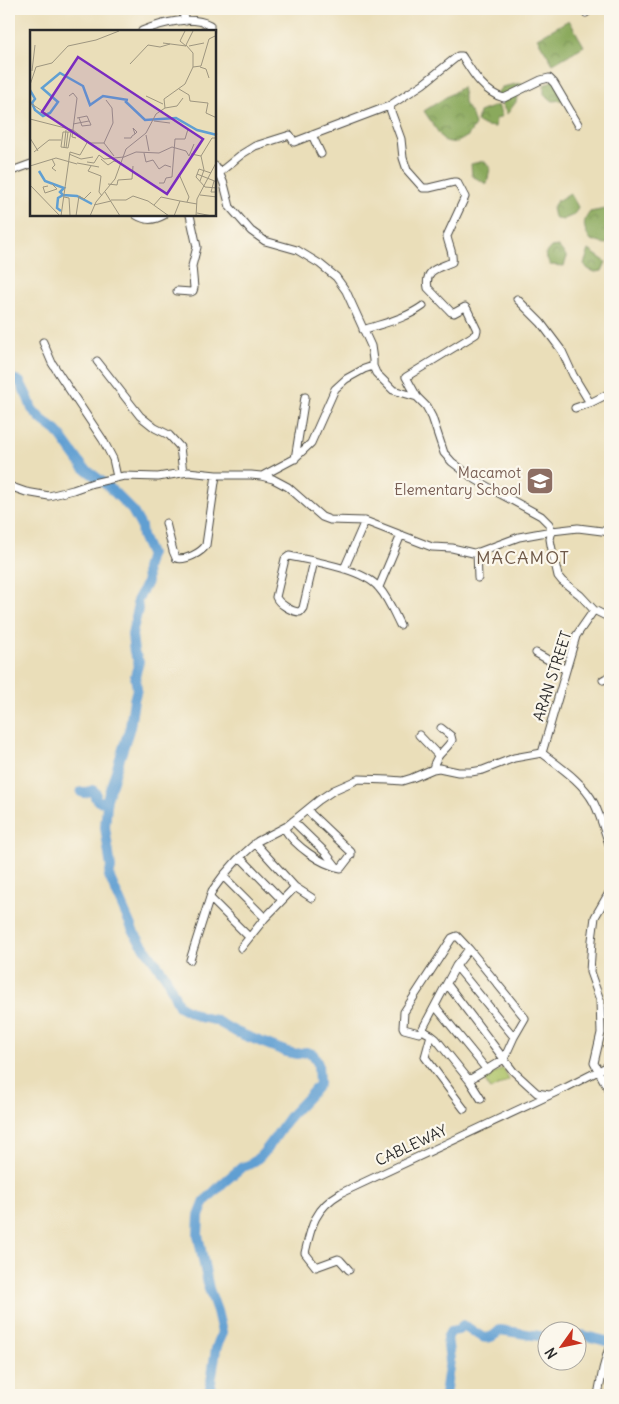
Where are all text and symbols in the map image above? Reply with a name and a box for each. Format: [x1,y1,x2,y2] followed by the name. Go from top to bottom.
[30,30,216,216] inset map
[394,463,521,499] place label: Macamot Elementary School
[525,466,555,496] school or university icon: Macamot Elementary School
[476,546,570,569] district label: MACAMOT
[528,628,576,724] street label: ARAN STREET
[372,1120,450,1170] street label: CABLEWAY
[536,1322,586,1372] north arrow
[541,1344,561,1362] text: N

